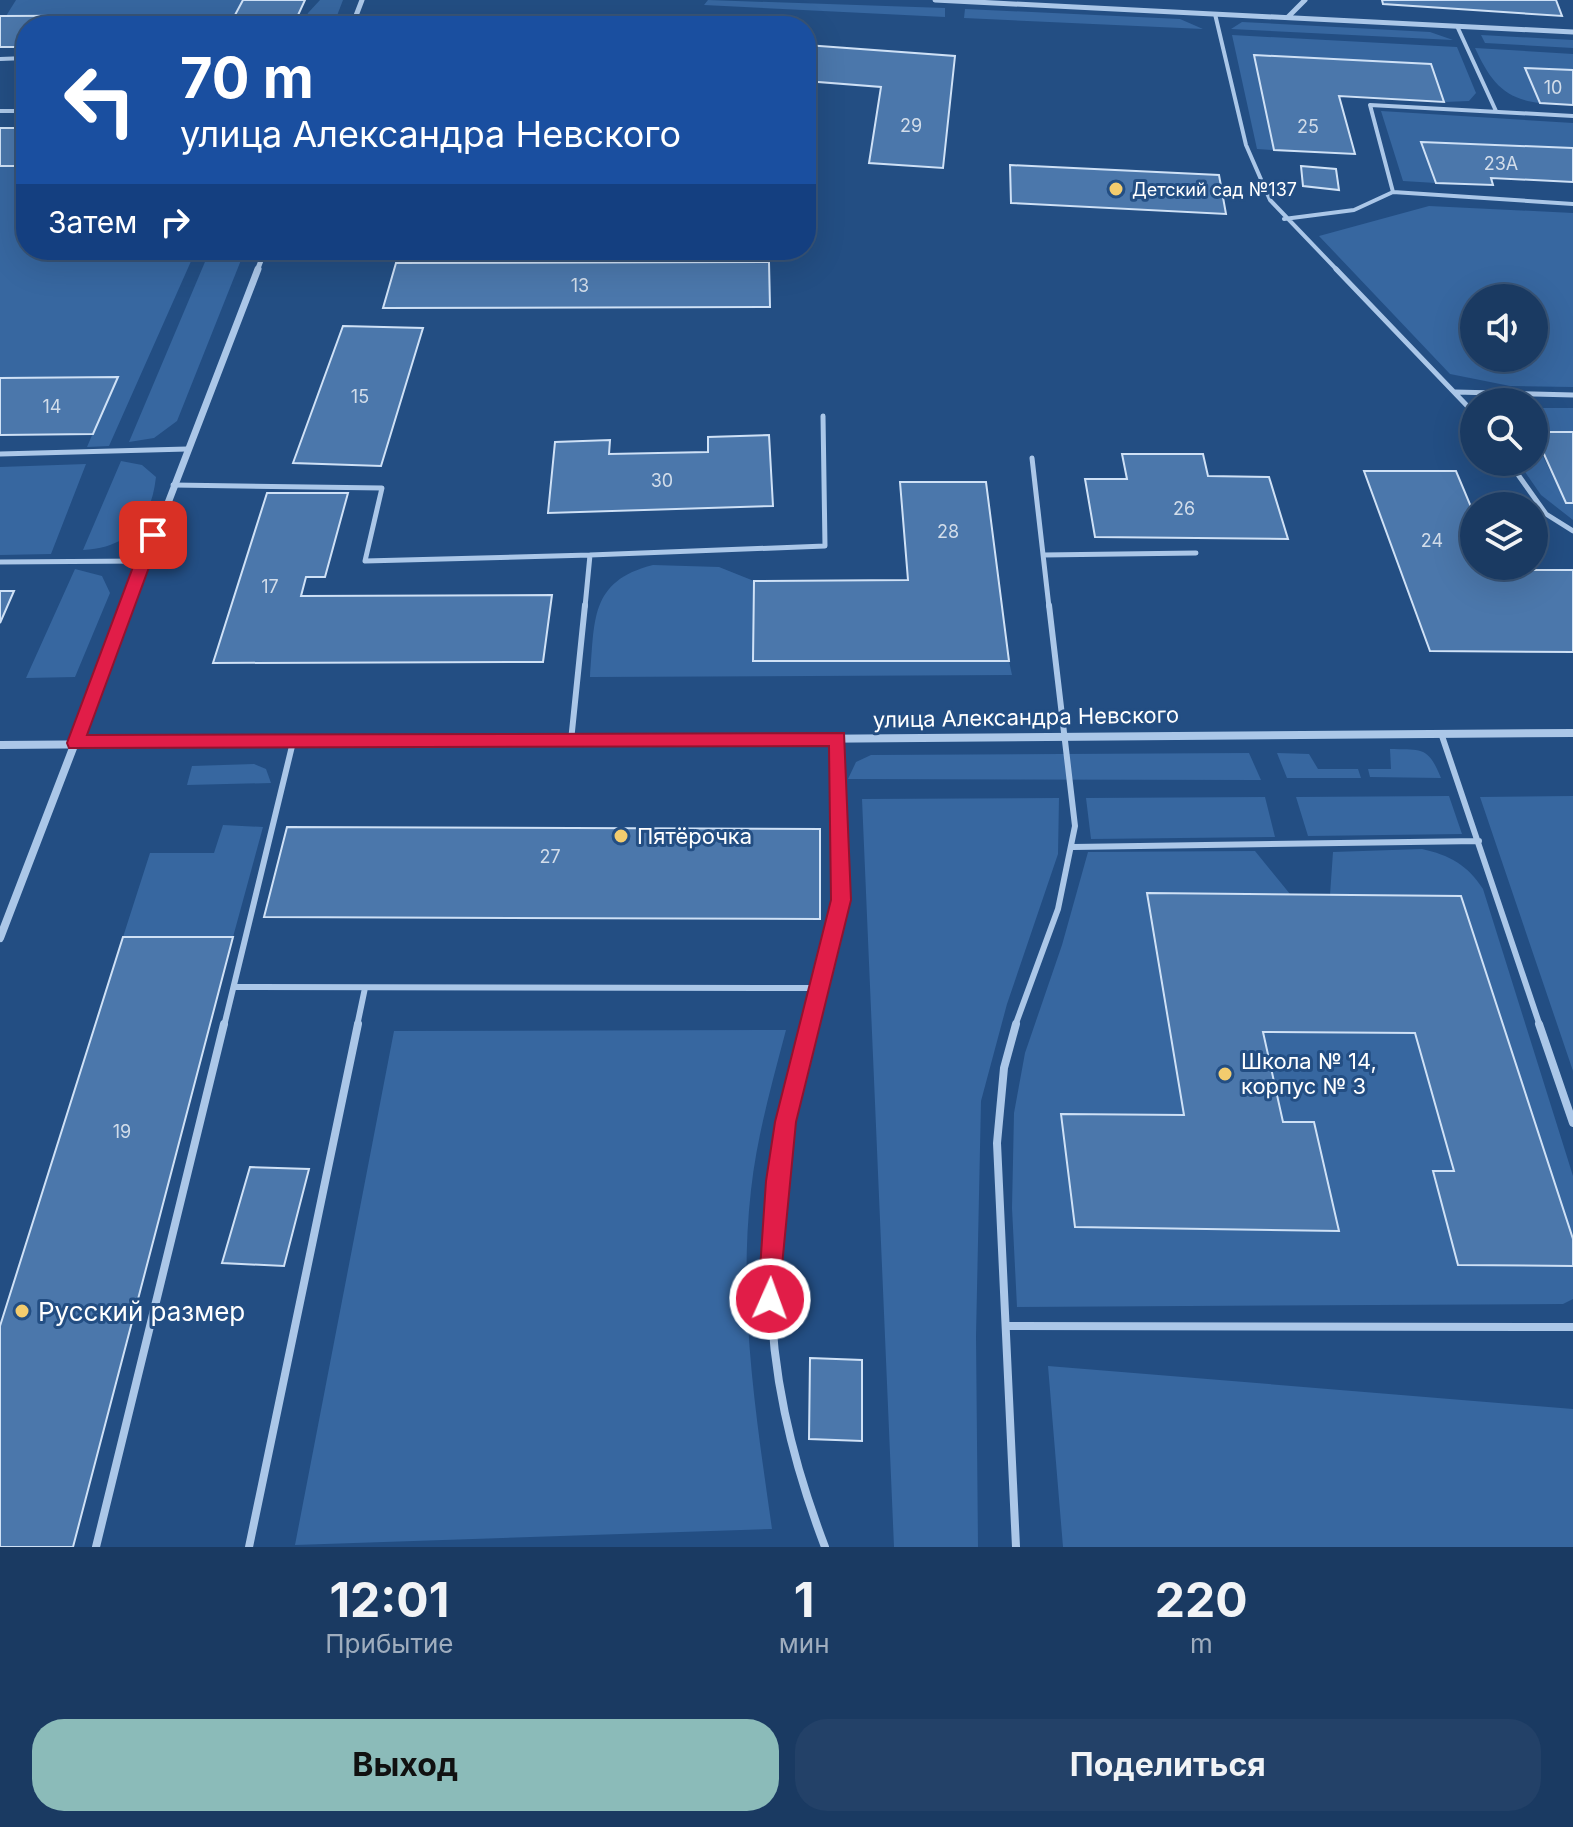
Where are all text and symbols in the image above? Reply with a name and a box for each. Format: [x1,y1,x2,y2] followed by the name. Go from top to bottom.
[180,44,314,112] text: 70 m
[48,48,152,152] icon: left
[1544,77,1562,98] house number: 10
[180,112,681,156] text: улица Александра Невского
[900,115,922,136] house number: 29
[1297,116,1319,137] house number: 25
[1484,153,1518,174] house number: 23А
[1132,179,1297,200] place label: Детский сад №137
[1107,180,1125,198] marker: Детский сад №137
[153,200,197,244] icon: right
[48,204,137,240] text: Затем
[571,275,589,296] house number: 13
[1460,284,1548,580] map controls
[1460,284,1548,372] button: sound
[351,386,369,407] house number: 15
[1460,388,1548,476] button: search
[43,396,61,417] house number: 14
[651,470,673,491] house number: 30
[1460,492,1548,580] button: layers
[1173,498,1195,519] house number: 26
[119,501,187,569] pin
[131,513,175,557] icon: arrive
[937,521,959,542] house number: 28
[1421,530,1443,551] house number: 24
[261,576,279,597] house number: 17
[873,701,1179,733] street label: улица Александра Невского
[637,823,752,849] place label: Пятёрочка
[612,827,630,845] marker: Пятёрочка
[539,846,561,867] house number: 27
[1241,1048,1377,1099] place label: Школа № 14, корпус № 3
[1216,1065,1234,1083] marker: Школа № 14, корпус № 3
[113,1121,131,1142] house number: 19
[728,1257,812,1341] position arrow
[38,1296,245,1327] place label: Русский размер
[13,1302,31,1320] marker: Русский размер
[329,1570,449,1629] text: 12:01
[794,1570,815,1629] text: 1
[1155,1570,1248,1629] text: 220
[325,1628,454,1659] text: Прибытие
[779,1628,830,1659] text: мин
[1190,1628,1213,1659] text: m
[32,1719,779,1811] button: Выход
[795,1719,1541,1811] button: Поделиться

